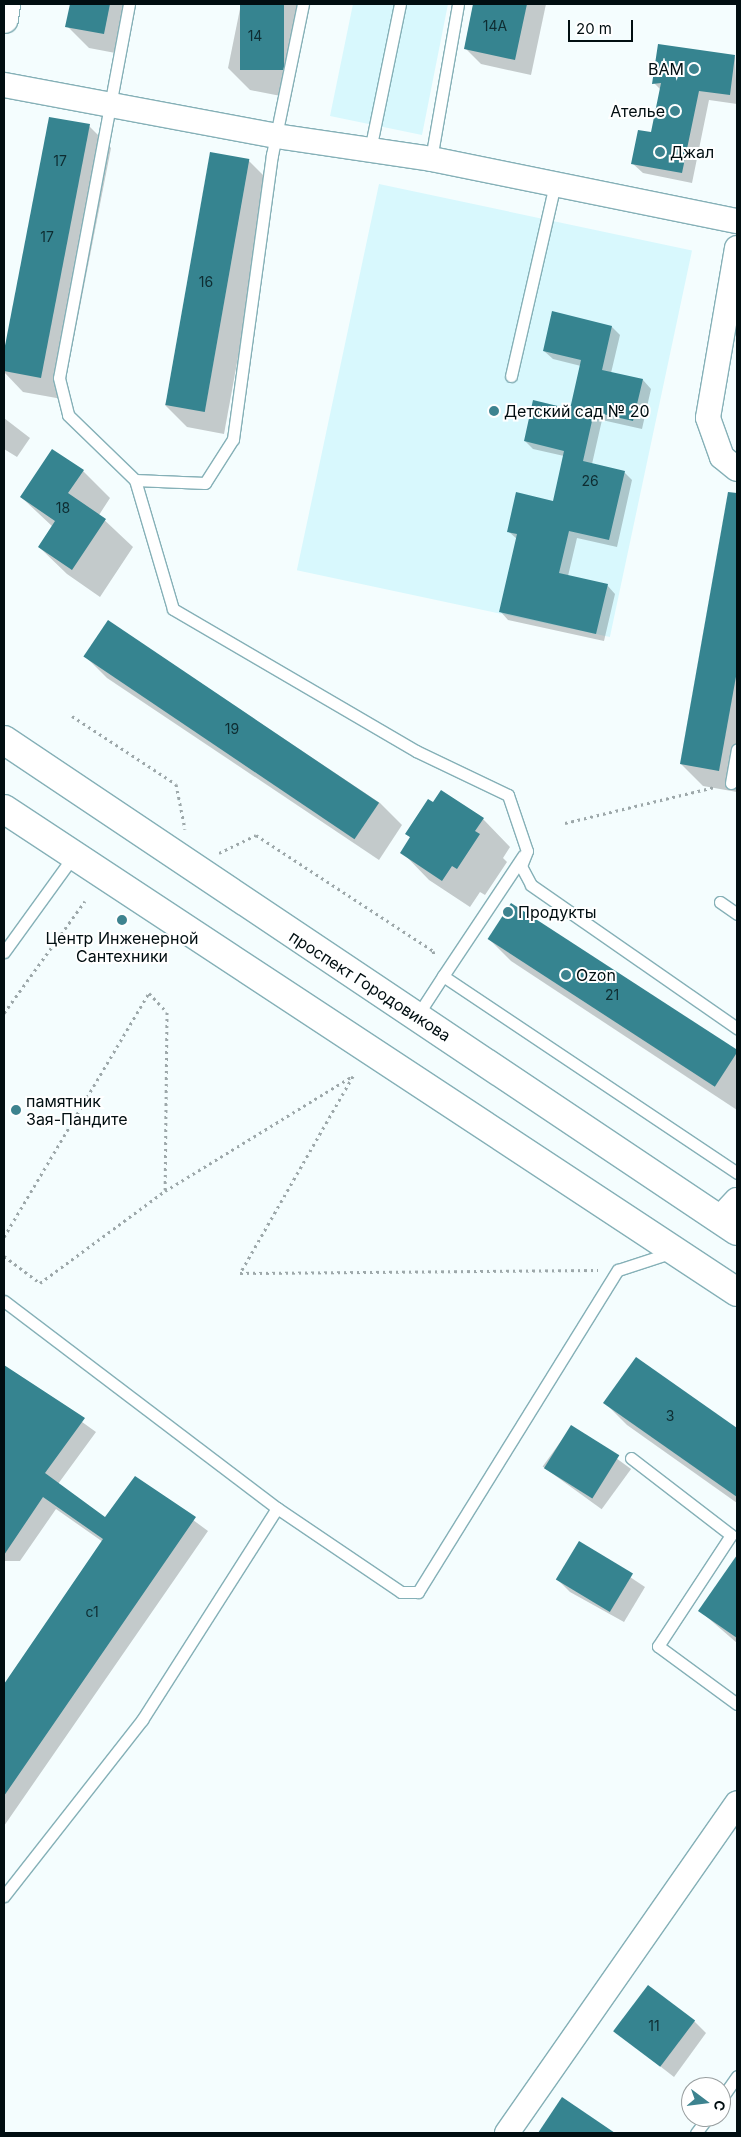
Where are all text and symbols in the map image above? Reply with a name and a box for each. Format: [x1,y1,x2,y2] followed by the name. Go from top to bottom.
[571,10,636,42] scale bar
[483,18,507,34] house number: 14А
[576,19,612,38] text: 20 m
[248,28,262,44] house number: 14
[648,59,684,79] place label: ВАМ
[688,63,700,75] marker: ВАМ
[610,101,665,121] place label: Ателье
[669,105,681,117] marker: Ателье
[670,142,714,162] place label: Джал
[654,146,666,158] marker: Джал
[53,153,67,169] house number: 17
[40,229,54,245] house number: 17
[199,274,213,290] house number: 16
[504,401,650,421] place label: Детский сад № 20
[488,405,500,417] marker: Детский сад № 20
[581,473,599,489] house number: 26
[56,500,70,516] house number: 18
[225,721,239,737] house number: 19
[518,902,596,922] place label: Продукты
[502,906,514,918] marker: Продукты
[116,914,128,926] marker: Центр Инженерной Сантехники
[286,927,454,1045] street label: проспект Городовикова
[46,928,198,966] place label: Центр Инженерной Сантехники
[576,965,616,985] place label: Ozon
[560,969,572,981] marker: Ozon
[605,987,619,1003] house number: 21
[26,1091,127,1129] place label: памятник Зая-Пандите
[10,1104,22,1116] marker: памятник Зая-Пандите
[666,1408,674,1424] house number: 3
[85,1604,99,1620] house number: с1
[648,2018,660,2034] house number: 11
[681,2077,731,2127] north arrow
[710,2099,730,2113] text: С

